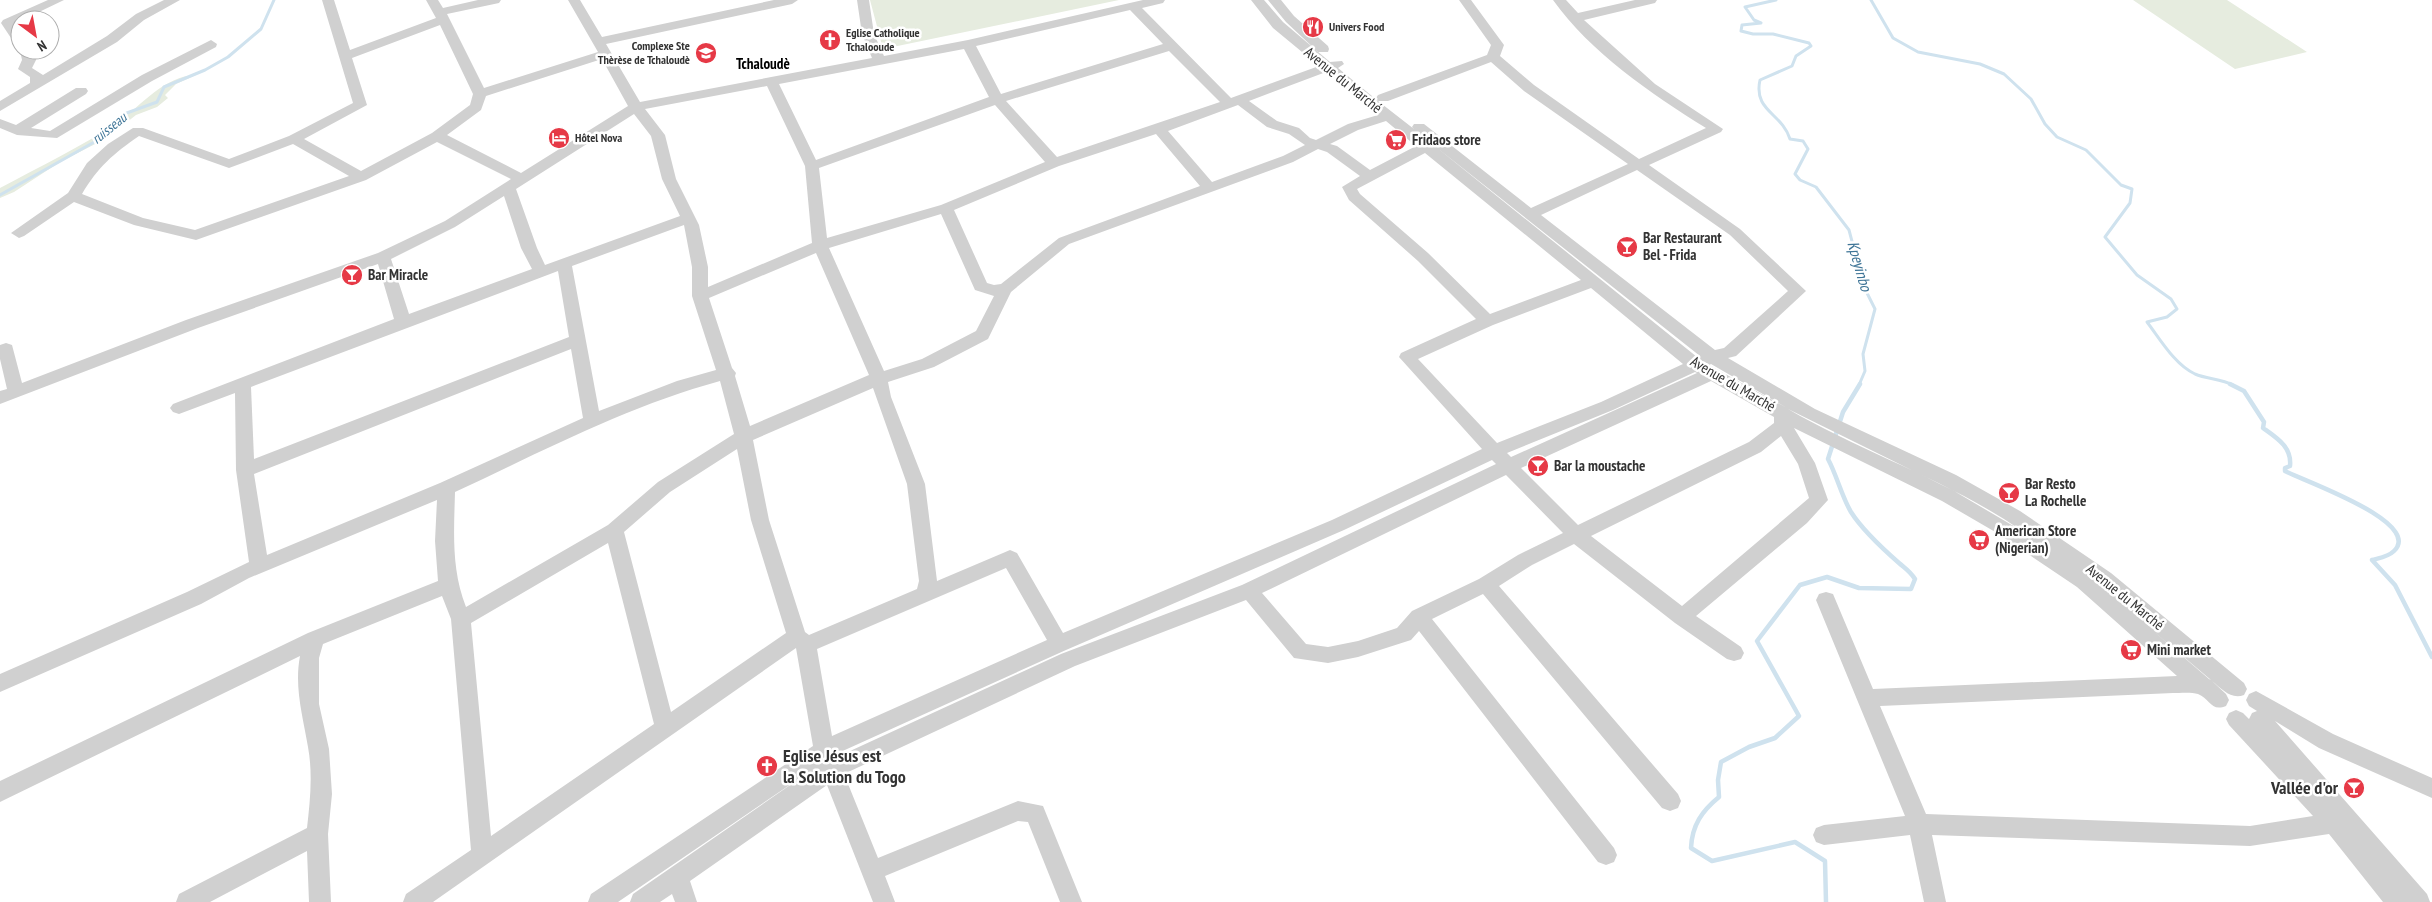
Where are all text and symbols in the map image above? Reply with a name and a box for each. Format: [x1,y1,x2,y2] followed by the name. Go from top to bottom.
[10,10,60,60] north arrow
[1301,15,1325,39] restaurant icon: Univers Food
[1329,19,1384,34] place label: Univers Food
[846,25,920,54] place label: Eglise Catholique Tchalooude
[818,28,842,52] church icon: Eglise Catholique Tchalooude
[34,36,50,56] text: N
[598,38,690,67] place label: Complexe Ste Thèrèse de Tchaloudè
[694,41,718,65] school or university icon: Complexe Ste Thèrèse de Tchaloudè
[1300,42,1386,117] street label: Avenue du Marché
[736,54,790,73] district label: Tchaloudè
[88,108,131,148] water label: ruisseau
[547,126,571,150] hotel icon: Hôtel Nova
[1384,128,1408,152] supermarket icon: Fridaos store
[575,130,622,145] place label: Hôtel Nova
[1412,130,1481,149] place label: Fridaos store
[1643,228,1722,264] place label: Bar Restaurant Bel - Frida
[1615,235,1639,259] bar icon: Bar Restaurant Bel - Frida
[1843,239,1877,294] water label: Kpeyinbo
[340,263,364,287] bar icon: Bar Miracle
[368,265,428,284] place label: Bar Miracle
[1687,352,1779,416] street label: Avenue du Marché
[1526,454,1550,478] bar icon: Bar la moustache
[1554,456,1645,475] place label: Bar la moustache
[2025,474,2086,510] place label: Bar Resto La Rochelle
[1997,481,2021,505] bar icon: Bar Resto La Rochelle
[1994,521,2076,557] place label: American Store (Nigerian)
[1967,528,1991,552] supermarket icon: American Store (Nigerian)
[2082,559,2168,634] street label: Avenue du Marché
[2119,638,2143,662] supermarket icon: Mini market
[2147,640,2212,659] place label: Mini market
[783,744,906,788] place label: Eglise Jésus est la Solution du Togo
[755,754,779,778] church icon: Eglise Jésus est la Solution du Togo
[2270,776,2339,799] place label: Vallée d'or
[2342,776,2366,800] bar icon: Vallée d'or

